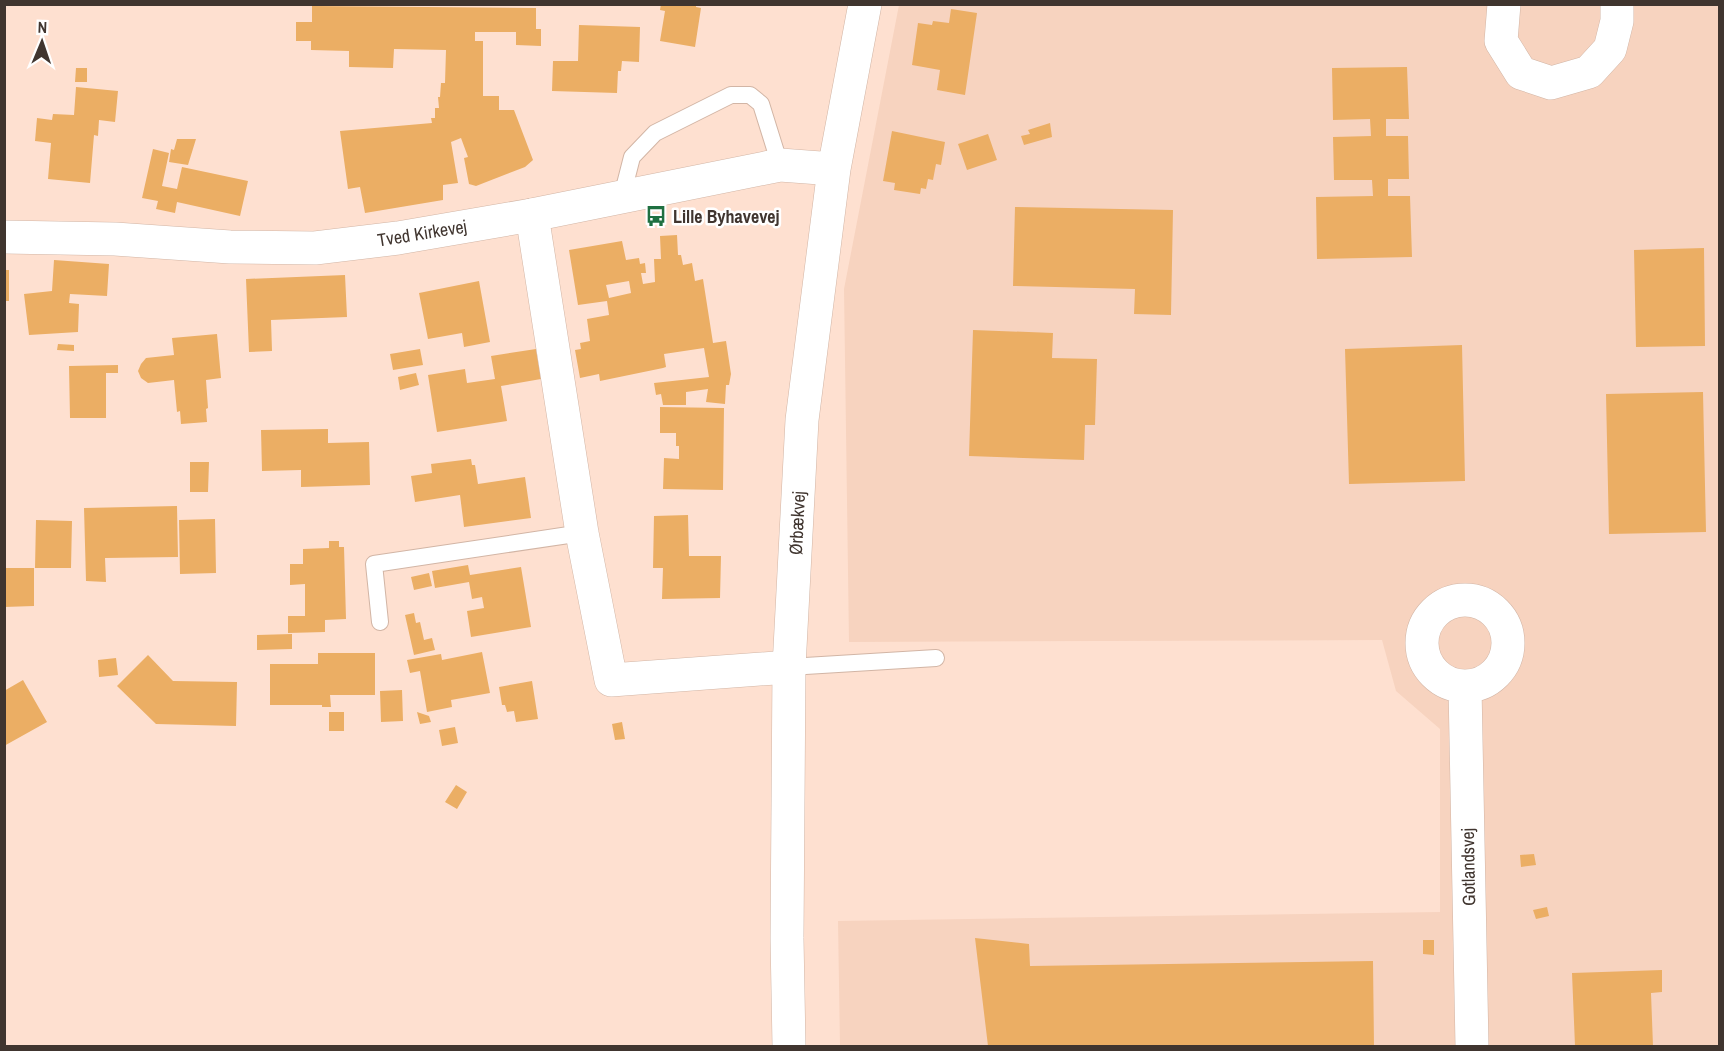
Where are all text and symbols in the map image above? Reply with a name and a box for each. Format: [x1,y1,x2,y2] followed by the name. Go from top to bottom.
[12,12,72,72] north arrow
[37,16,48,38] text: N
[644,204,668,228] bus stop icon: Lille Byhavevej
[673,204,780,229] place label: Lille Byhavevej
[375,214,469,252] street label: Tved Kirkevej
[783,490,811,556] street label: Ørbækvej
[1455,828,1481,906] street label: Gotlandsvej

